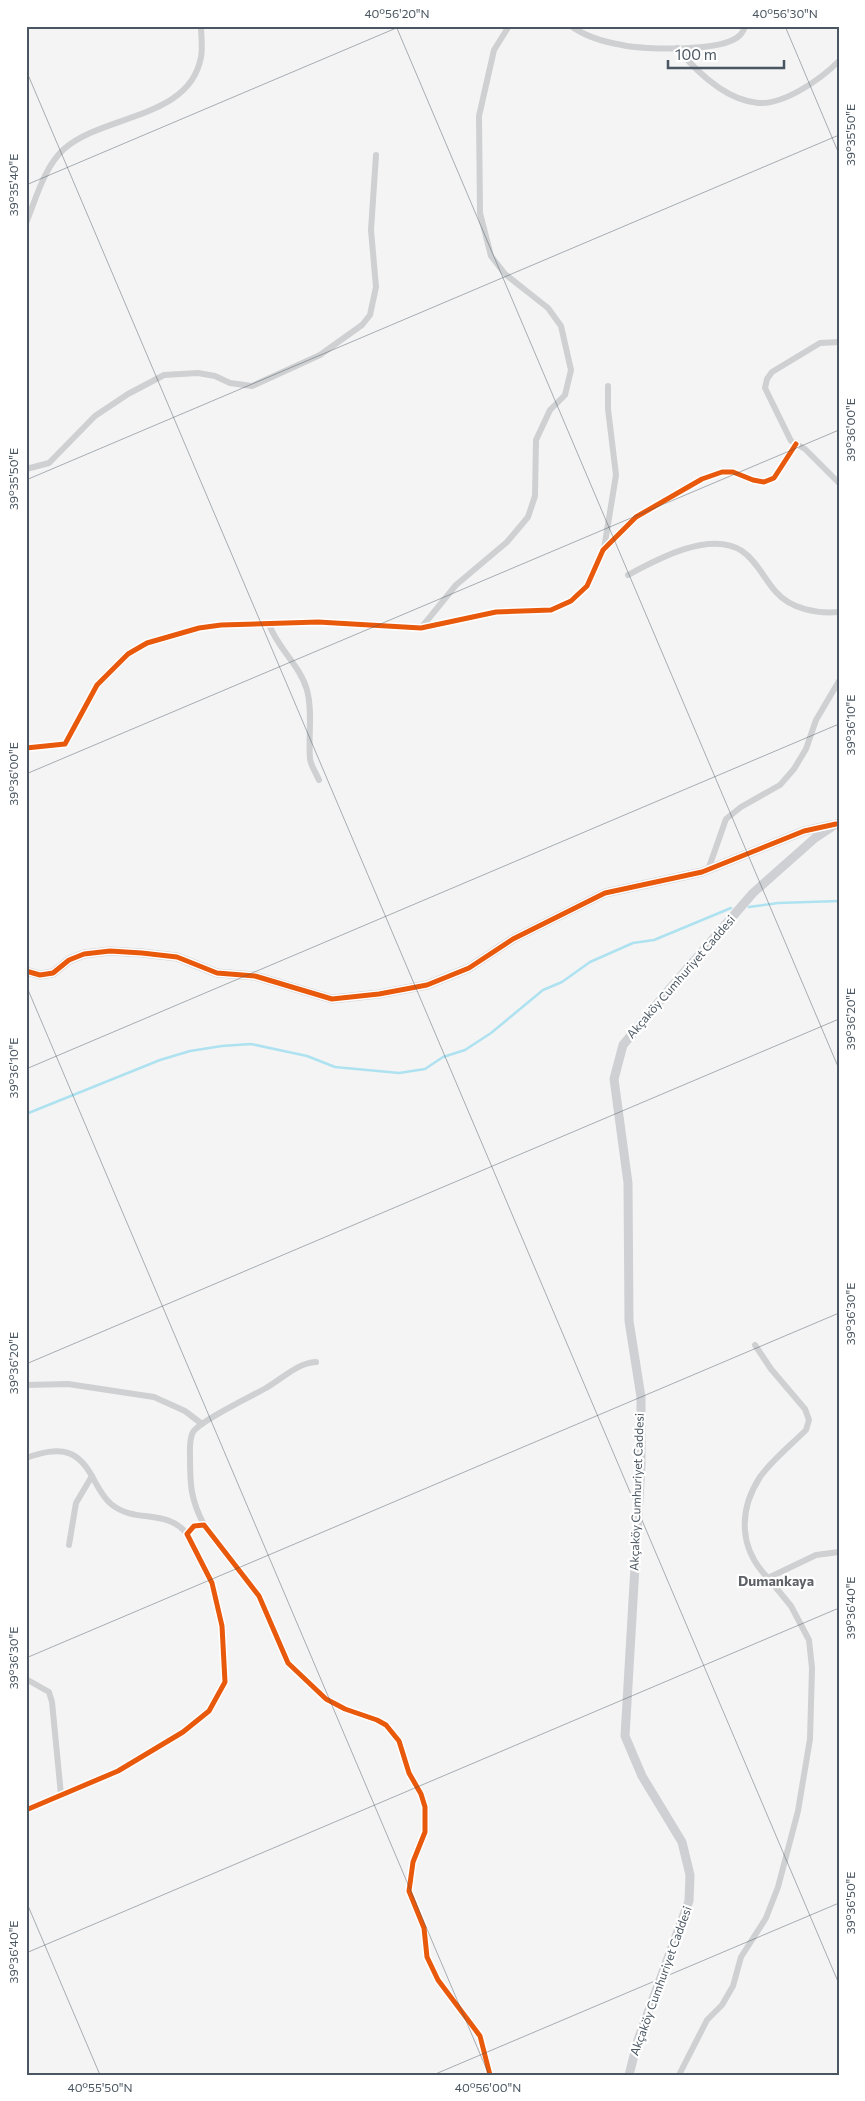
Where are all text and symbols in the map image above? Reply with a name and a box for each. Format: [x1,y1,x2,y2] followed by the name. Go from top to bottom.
[364,6,430,20] text: 40°56'20"N
[752,6,818,20] text: 40°56'30"N
[668,38,784,70] scale bar
[675,45,717,63] text: 100 m
[843,104,857,166] text: 39°35'50"E
[6,154,20,216] text: 39°35'40"E
[843,398,857,462] text: 39°36'00"E
[6,448,20,510] text: 39°35'50"E
[843,695,857,755] text: 39°36'10"E
[6,742,20,806] text: 39°36'00"E
[623,912,737,1041] street label: Akçaköy Cumhuriyet Caddesi
[843,988,857,1050] text: 39°36'20"E
[6,1038,20,1098] text: 39°36'10"E
[843,1283,857,1345] text: 39°36'30"E
[6,1332,20,1394] text: 39°36'20"E
[626,1413,646,1571] street label: Akçaköy Cumhuriyet Caddesi
[738,1572,814,1589] district label: Dumankaya
[843,1577,857,1639] text: 39°36'40"E
[6,1627,20,1689] text: 39°36'30"E
[843,1872,857,1934] text: 39°36'50"E
[626,1904,694,2057] street label: Akçaköy Cumhuriyet Caddesi
[6,1921,20,1983] text: 39°36'40"E
[67,2080,133,2094] text: 40°55'50"N
[455,2080,521,2094] text: 40°56'00"N

